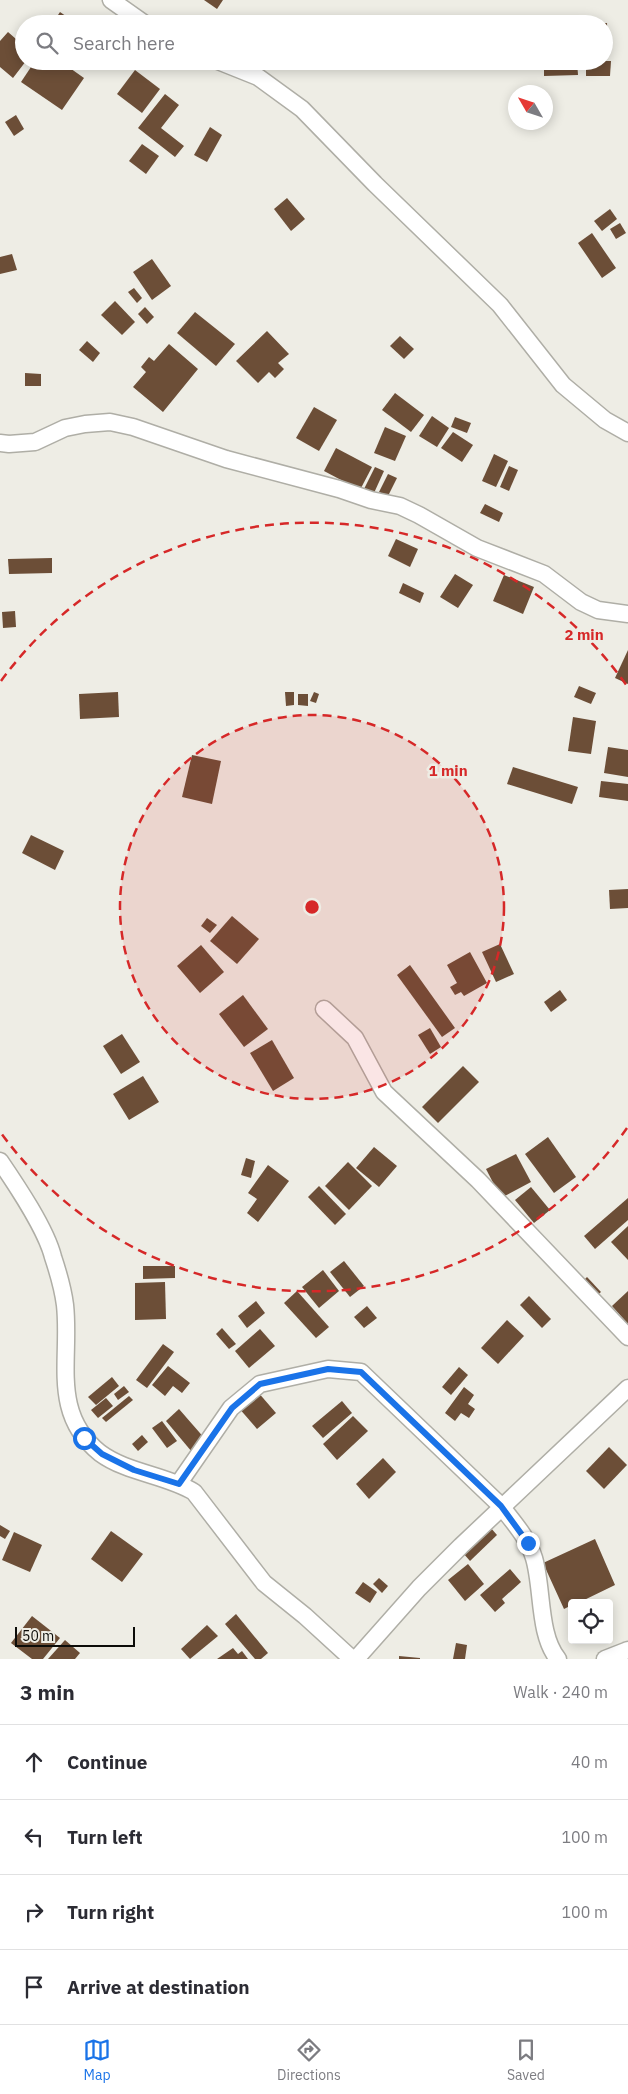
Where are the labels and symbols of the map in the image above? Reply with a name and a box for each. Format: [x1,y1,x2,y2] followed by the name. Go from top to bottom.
[508,85,553,130] north arrow
[564,625,604,644] text: 2 min
[428,761,468,780] text: 1 min
[303,898,321,916] centre of rings
[73,1427,96,1450] route start
[517,1532,540,1555] route end
[15,1624,135,1647] scale bar

